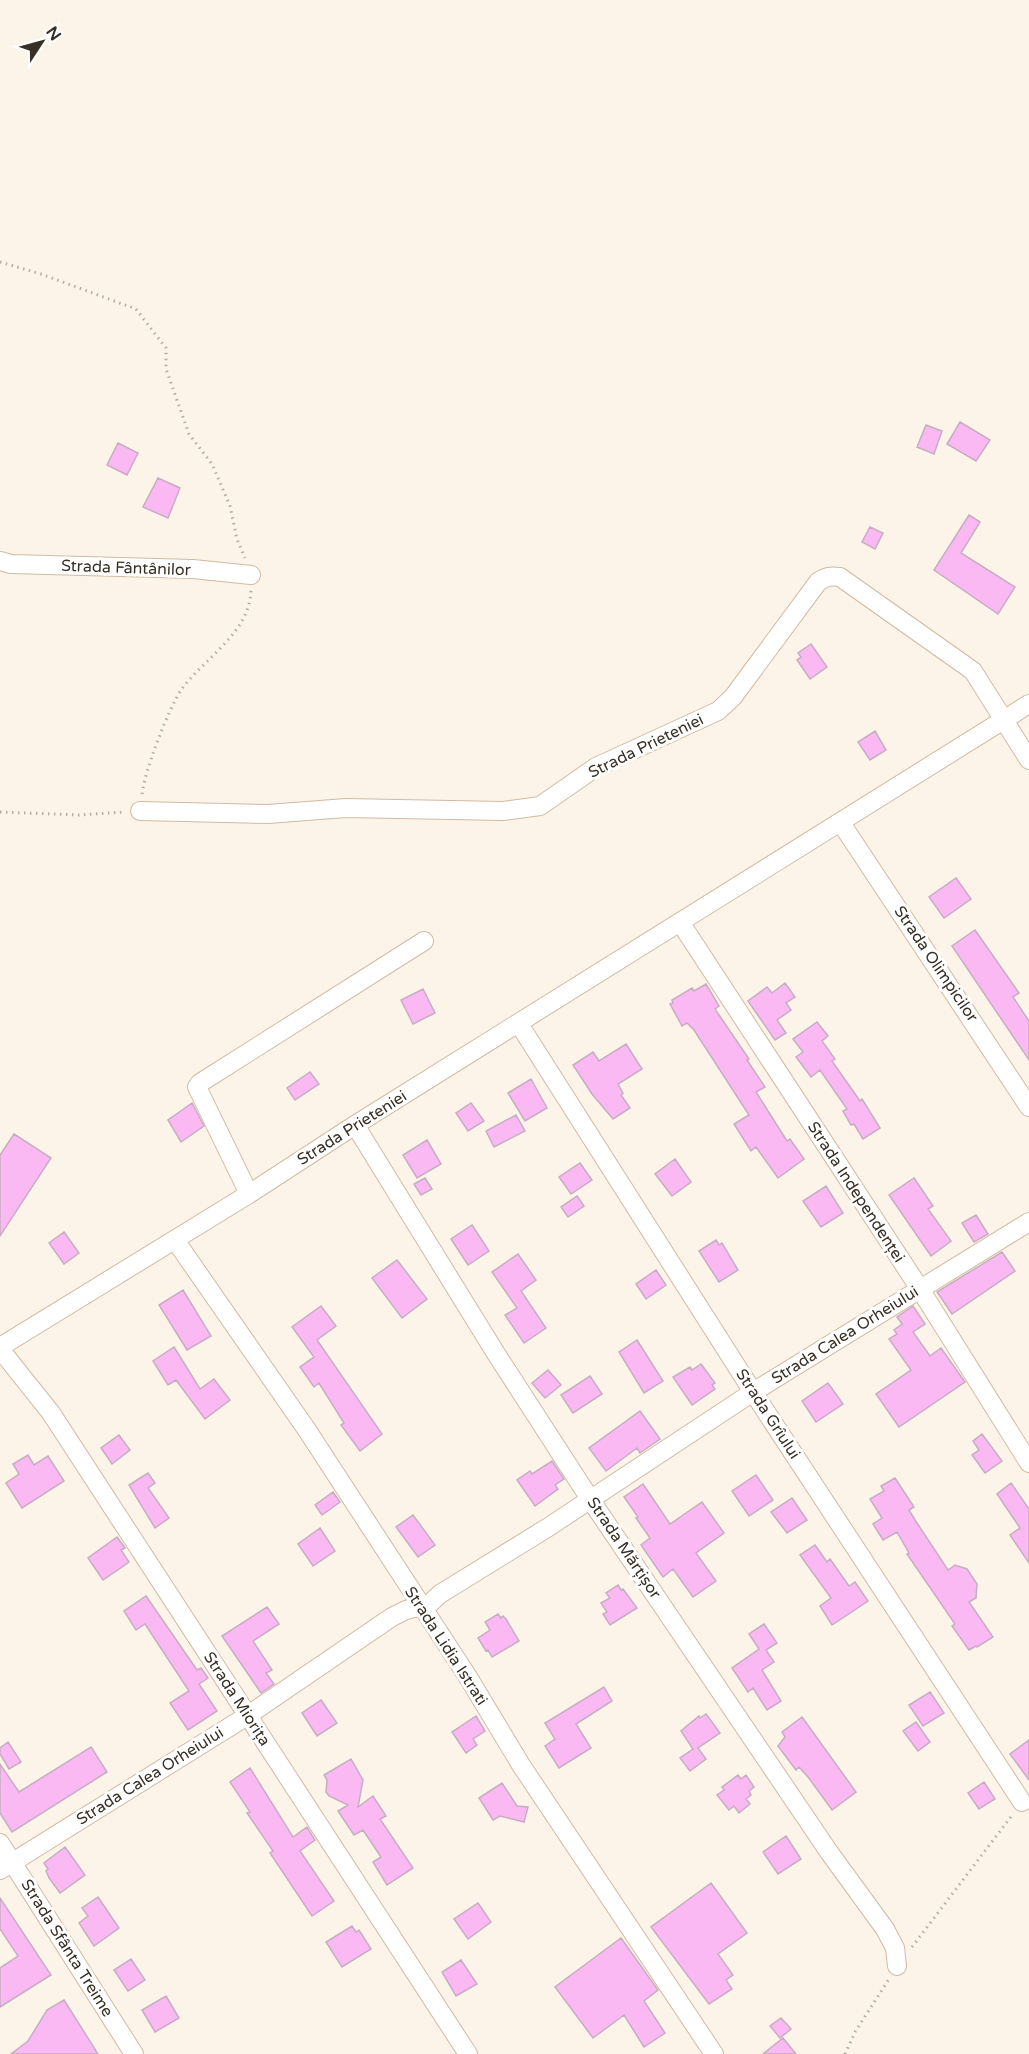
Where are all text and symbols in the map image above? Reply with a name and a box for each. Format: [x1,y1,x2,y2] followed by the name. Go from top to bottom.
[12,12,72,72] north arrow
[41,23,65,45] text: N
[61,556,192,580] street label: Strada Fântânilor
[585,709,707,783] street label: Strada Prieteniei
[890,902,983,1027] street label: Strada Olimpicilor
[293,1086,411,1170] street label: Strada Prieteniei
[803,1118,909,1266] street label: Strada Independenței
[768,1282,922,1388] street label: Strada Calea Orheiului
[731,1365,805,1463] street label: Strada Grîului
[583,1493,666,1603] street label: Strada Mărțișor
[400,1583,492,1709] street label: Strada Lidia Istrati
[199,1648,275,1750] street label: Strada Miorița
[73,1723,227,1829] street label: Strada Calea Orheiului
[17,1875,117,2021] street label: Strada Sfânta Treime

